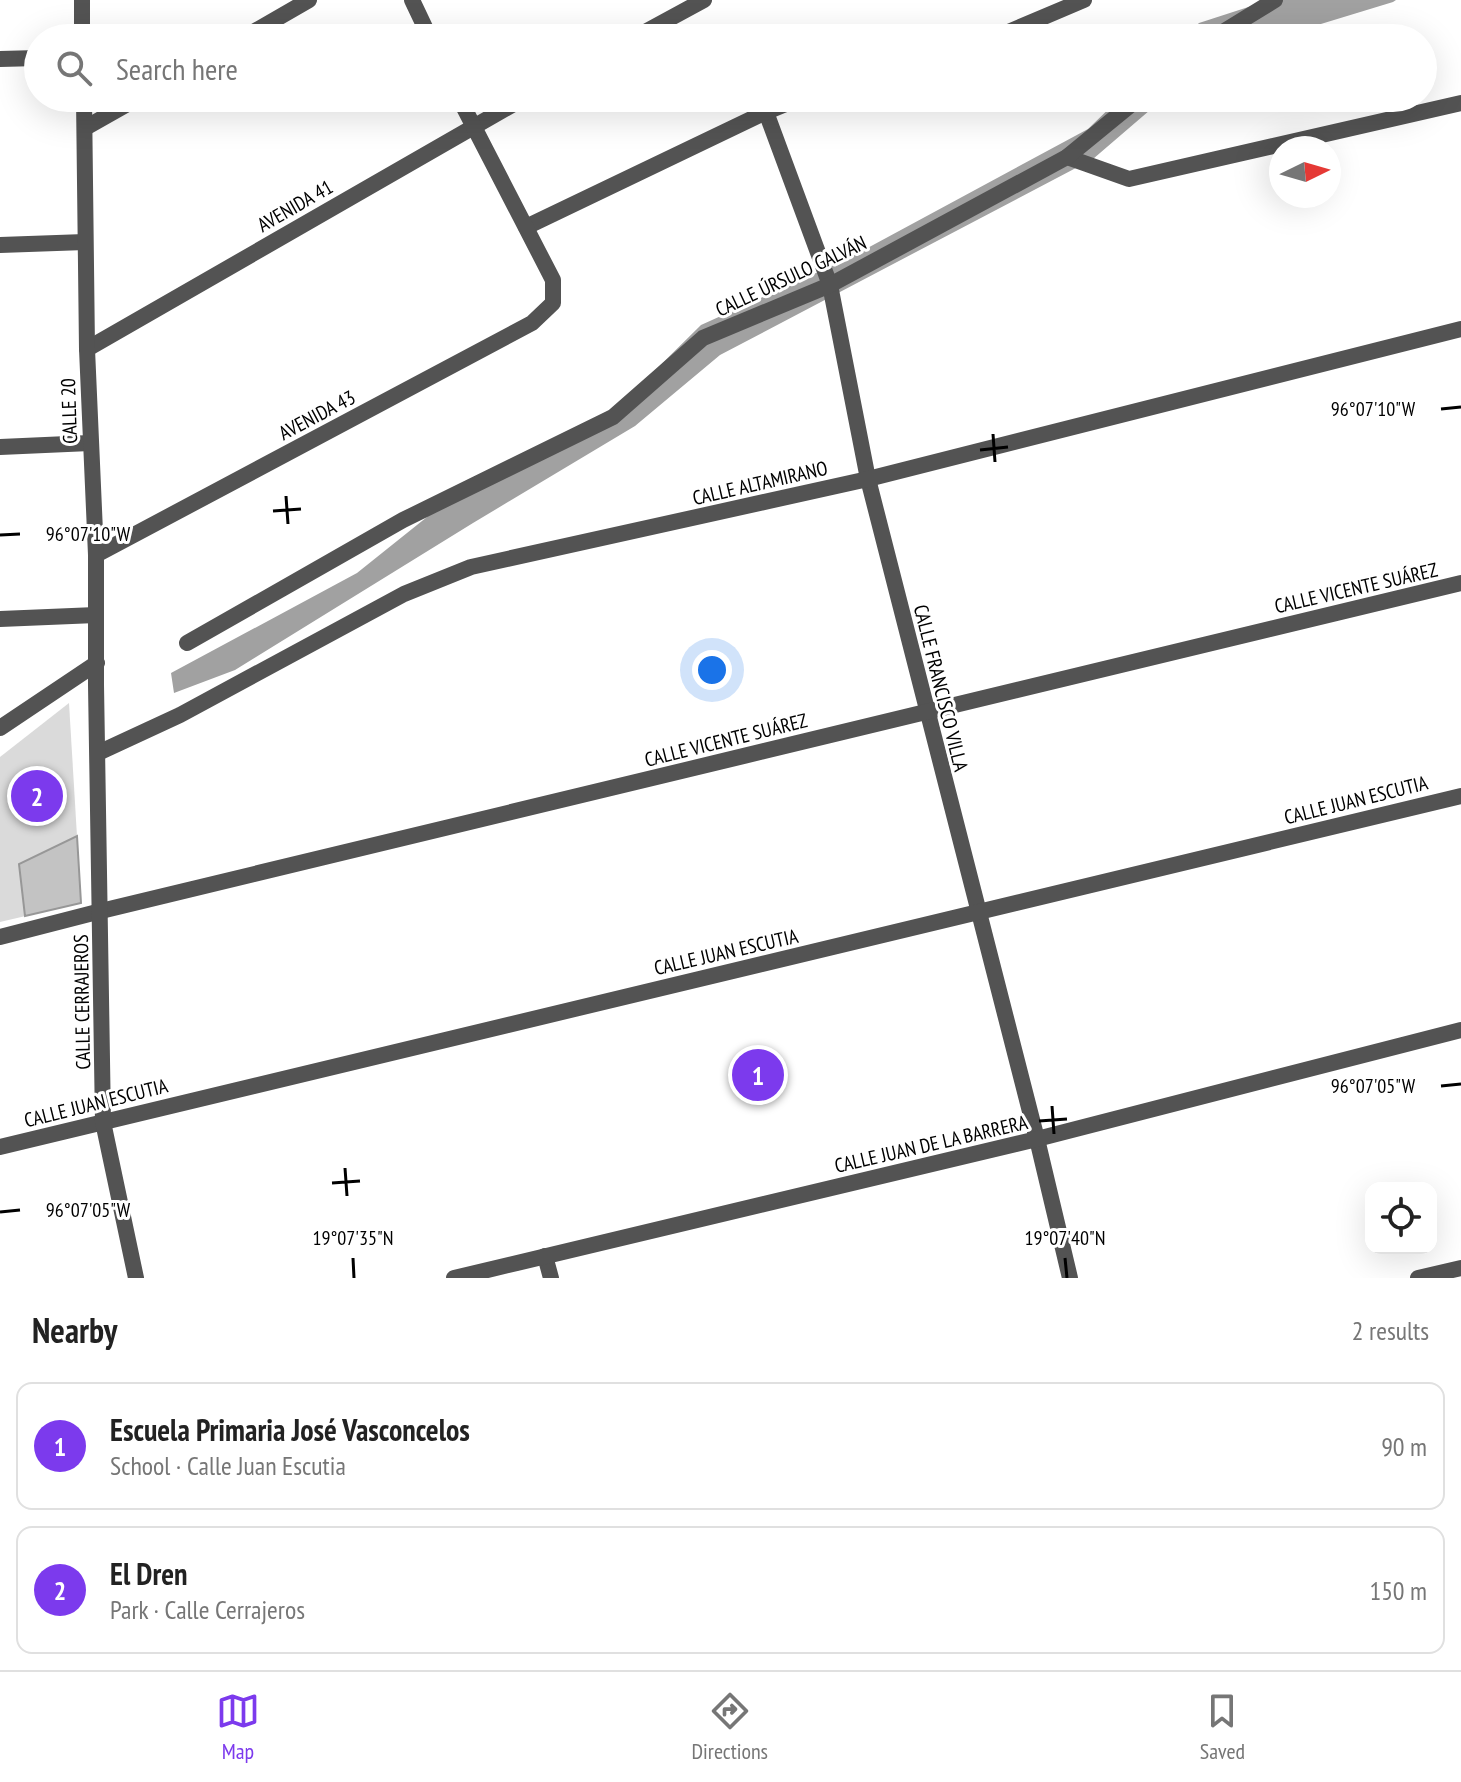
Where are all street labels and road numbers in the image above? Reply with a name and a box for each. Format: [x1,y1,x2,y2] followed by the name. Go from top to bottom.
[253,174,337,238] street label: AVENIDA 41
[711,230,871,322] street label: CALLE ÚRSULO GALVÁN
[55,378,83,444] street label: CALLE 20
[274,384,360,446] street label: AVENIDA 43
[690,455,830,511] street label: CALLE ALTAMIRANO
[1272,557,1440,619] street label: CALLE VICENTE SUÁREZ
[908,602,974,775] street label: CALLE FRANCISCO VILLA
[642,707,810,773] street label: CALLE VICENTE SUÁREZ
[1282,769,1431,830] street label: CALLE JUAN ESCUTIA
[651,923,801,981] street label: CALLE JUAN ESCUTIA
[68,934,96,1070] street label: CALLE CERRAJEROS
[22,1072,171,1133] street label: CALLE JUAN ESCUTIA
[832,1109,1031,1179] street label: CALLE JUAN DE LA BARRERA

